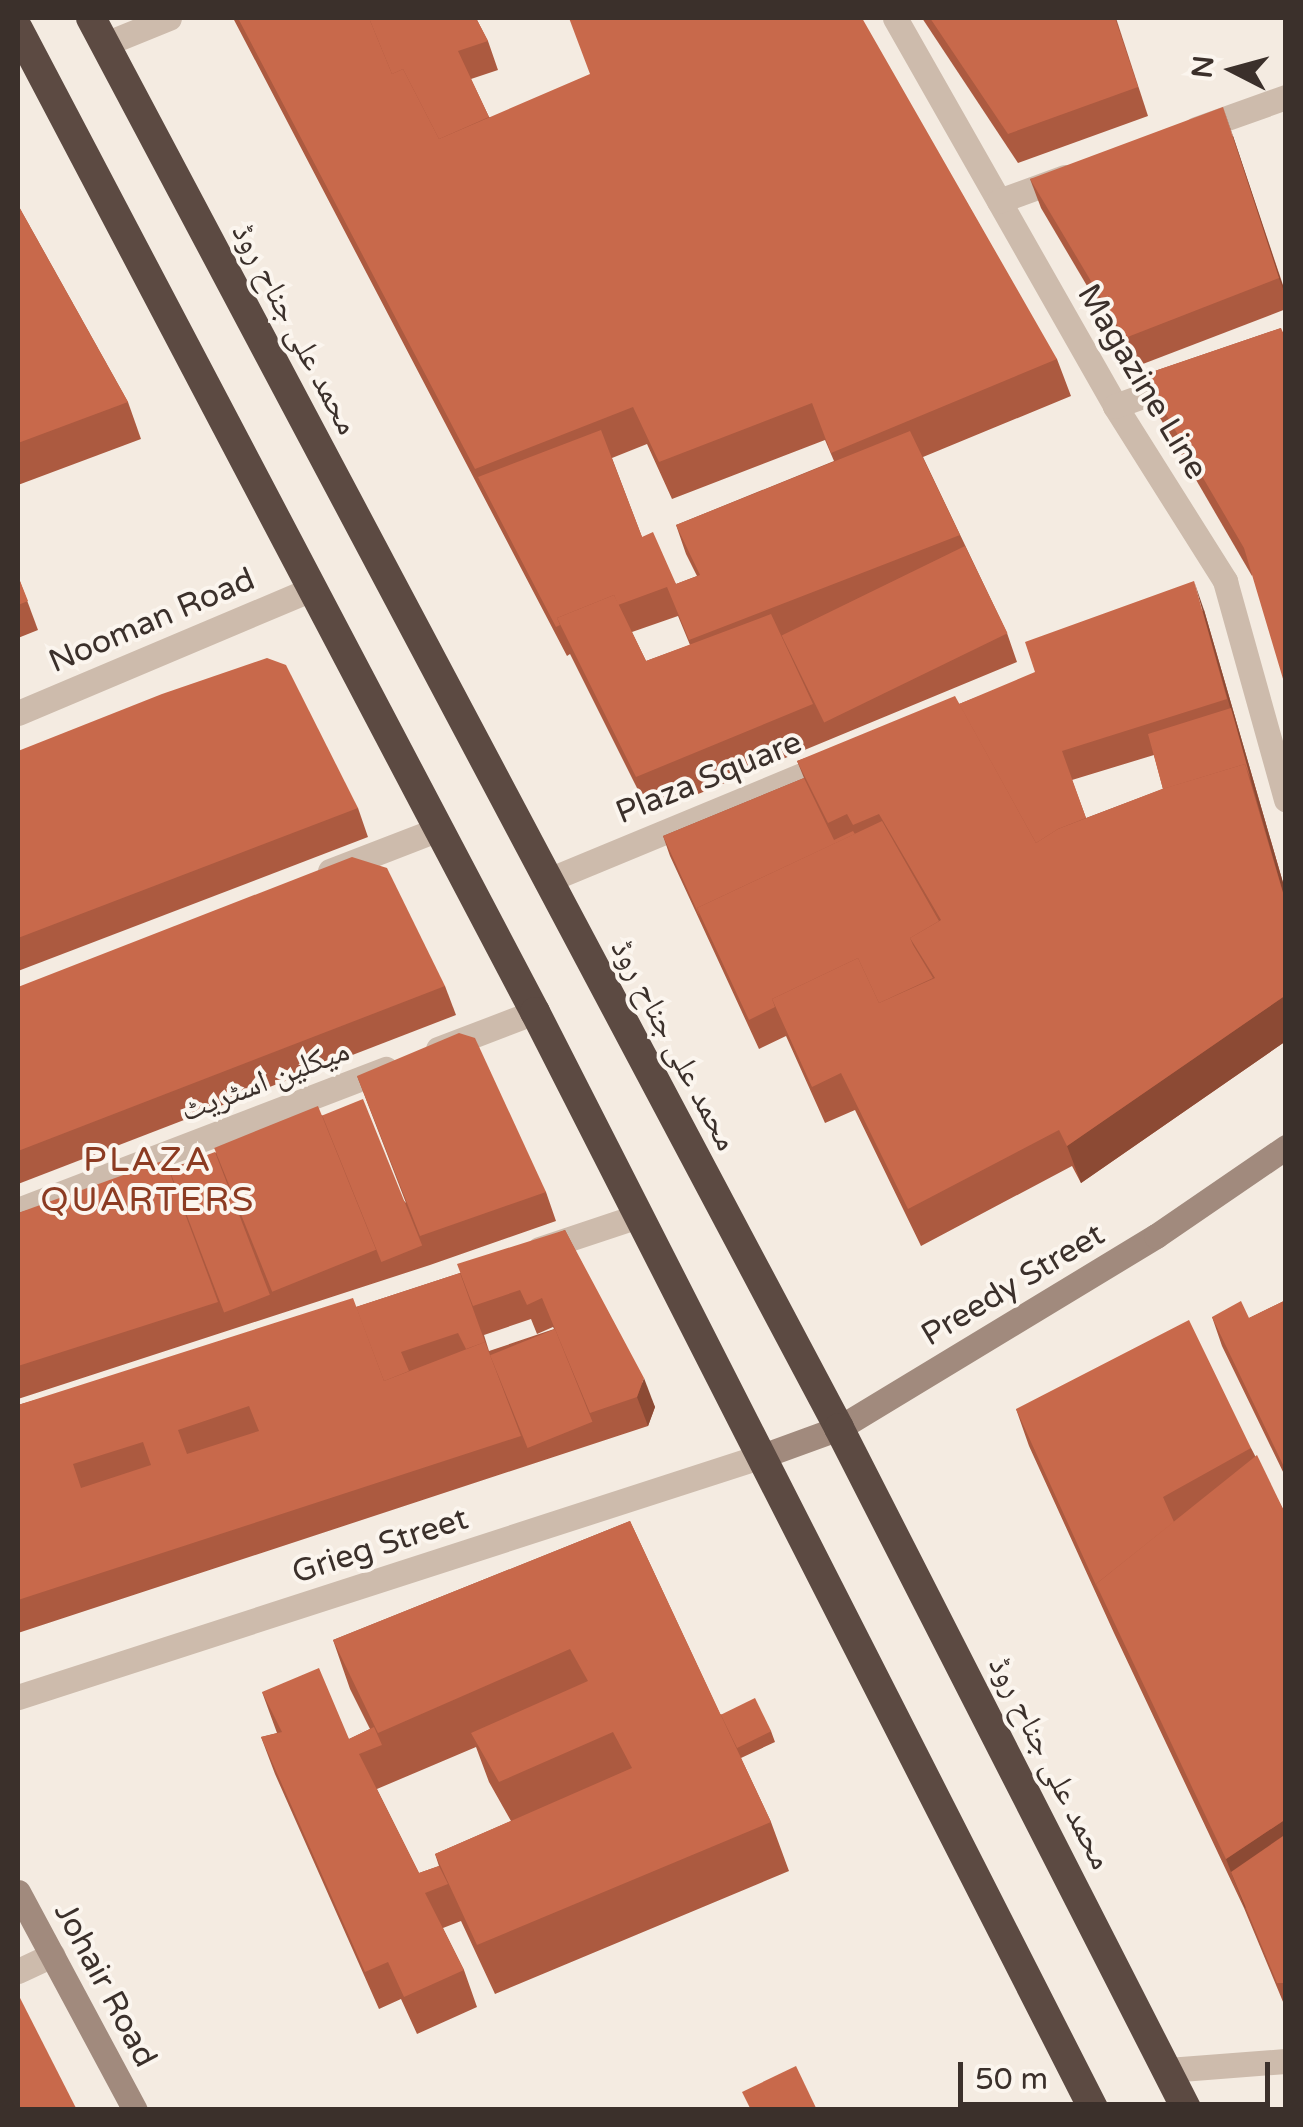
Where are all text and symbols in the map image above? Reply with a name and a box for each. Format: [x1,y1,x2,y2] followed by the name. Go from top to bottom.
[1183,20,1283,120] north arrow
[1185,54,1221,80] text: N
[223,217,367,441] street label: محمد علی جناح روڈ
[1069,277,1215,487] street label: Magazine Line
[43,560,261,682] street label: Nooman Road
[611,723,807,833] street label: Plaza Square
[602,933,746,1157] street label: محمد علی جناح روڈ
[175,1031,355,1131] street label: میکلین اسٹریٹ
[40,1139,256,1221] district label: PLAZA QUARTERS
[915,1215,1111,1355] street label: Preedy Street
[287,1500,473,1592] street label: Grieg Street
[980,1650,1120,1876] street label: محمد علی جناح روڈ
[46,1896,164,2074] street label: Johair Road
[963,2042,1276,2104] scale bar
[975,2061,1048,2098] text: 50 m

